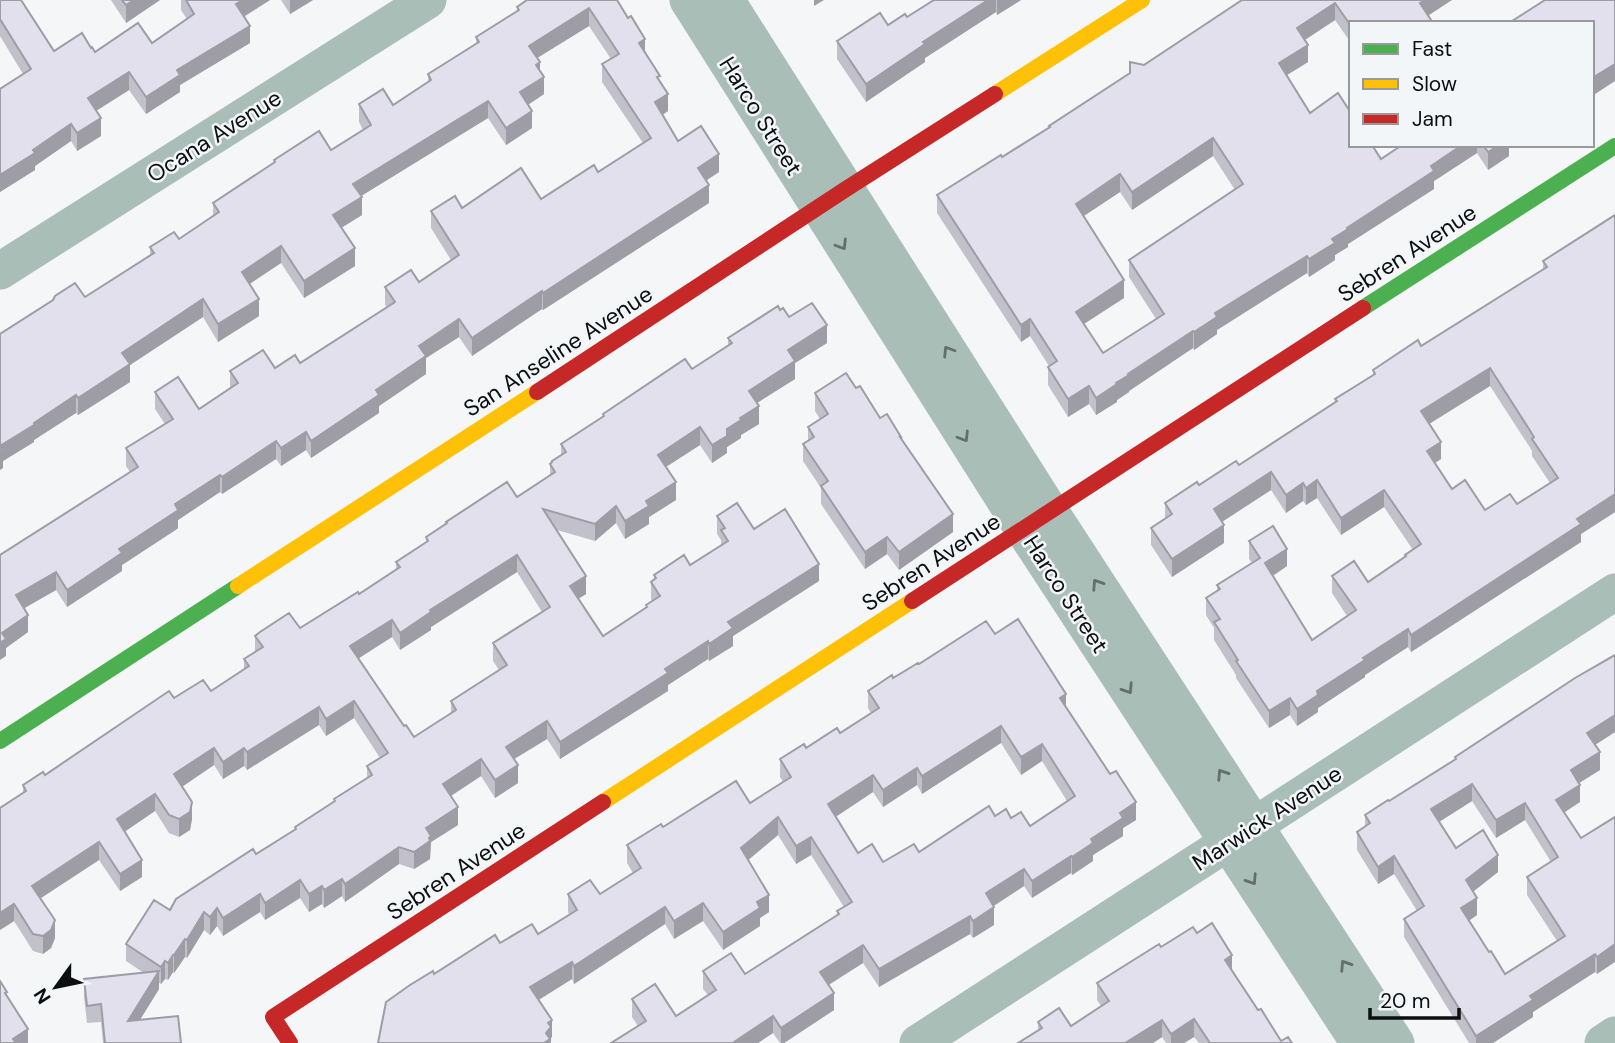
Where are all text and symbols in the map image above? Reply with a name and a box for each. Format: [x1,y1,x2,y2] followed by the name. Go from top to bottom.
[1349,21,1594,147] legend
[1412,35,1452,63] text: Fast
[713,51,809,181] street label: Harco Street
[1412,70,1457,98] text: Slow
[141,83,287,189] street label: Ocana Avenue
[1412,105,1453,133] text: Jam
[1332,197,1482,309] street label: Sebren Avenue
[833,237,846,250] one-way arrow
[458,279,658,423] street label: San Anseline Avenue
[944,345,957,358] one-way arrow
[956,429,969,442] one-way arrow
[856,506,1006,618] street label: Sebren Avenue
[1017,529,1115,659] street label: Harco Street
[1093,578,1106,591] one-way arrow
[1119,681,1132,694] one-way arrow
[1187,758,1347,878] street label: Marwick Avenue
[1217,769,1230,782] one-way arrow
[381,815,531,927] street label: Sebren Avenue
[1244,872,1257,885] one-way arrow
[21,952,91,1022] north arrow
[1341,960,1354,973] one-way arrow
[1370,976,1459,1020] scale bar
[28,983,56,1009] text: N
[1380,987,1431,1015] text: 20 m

